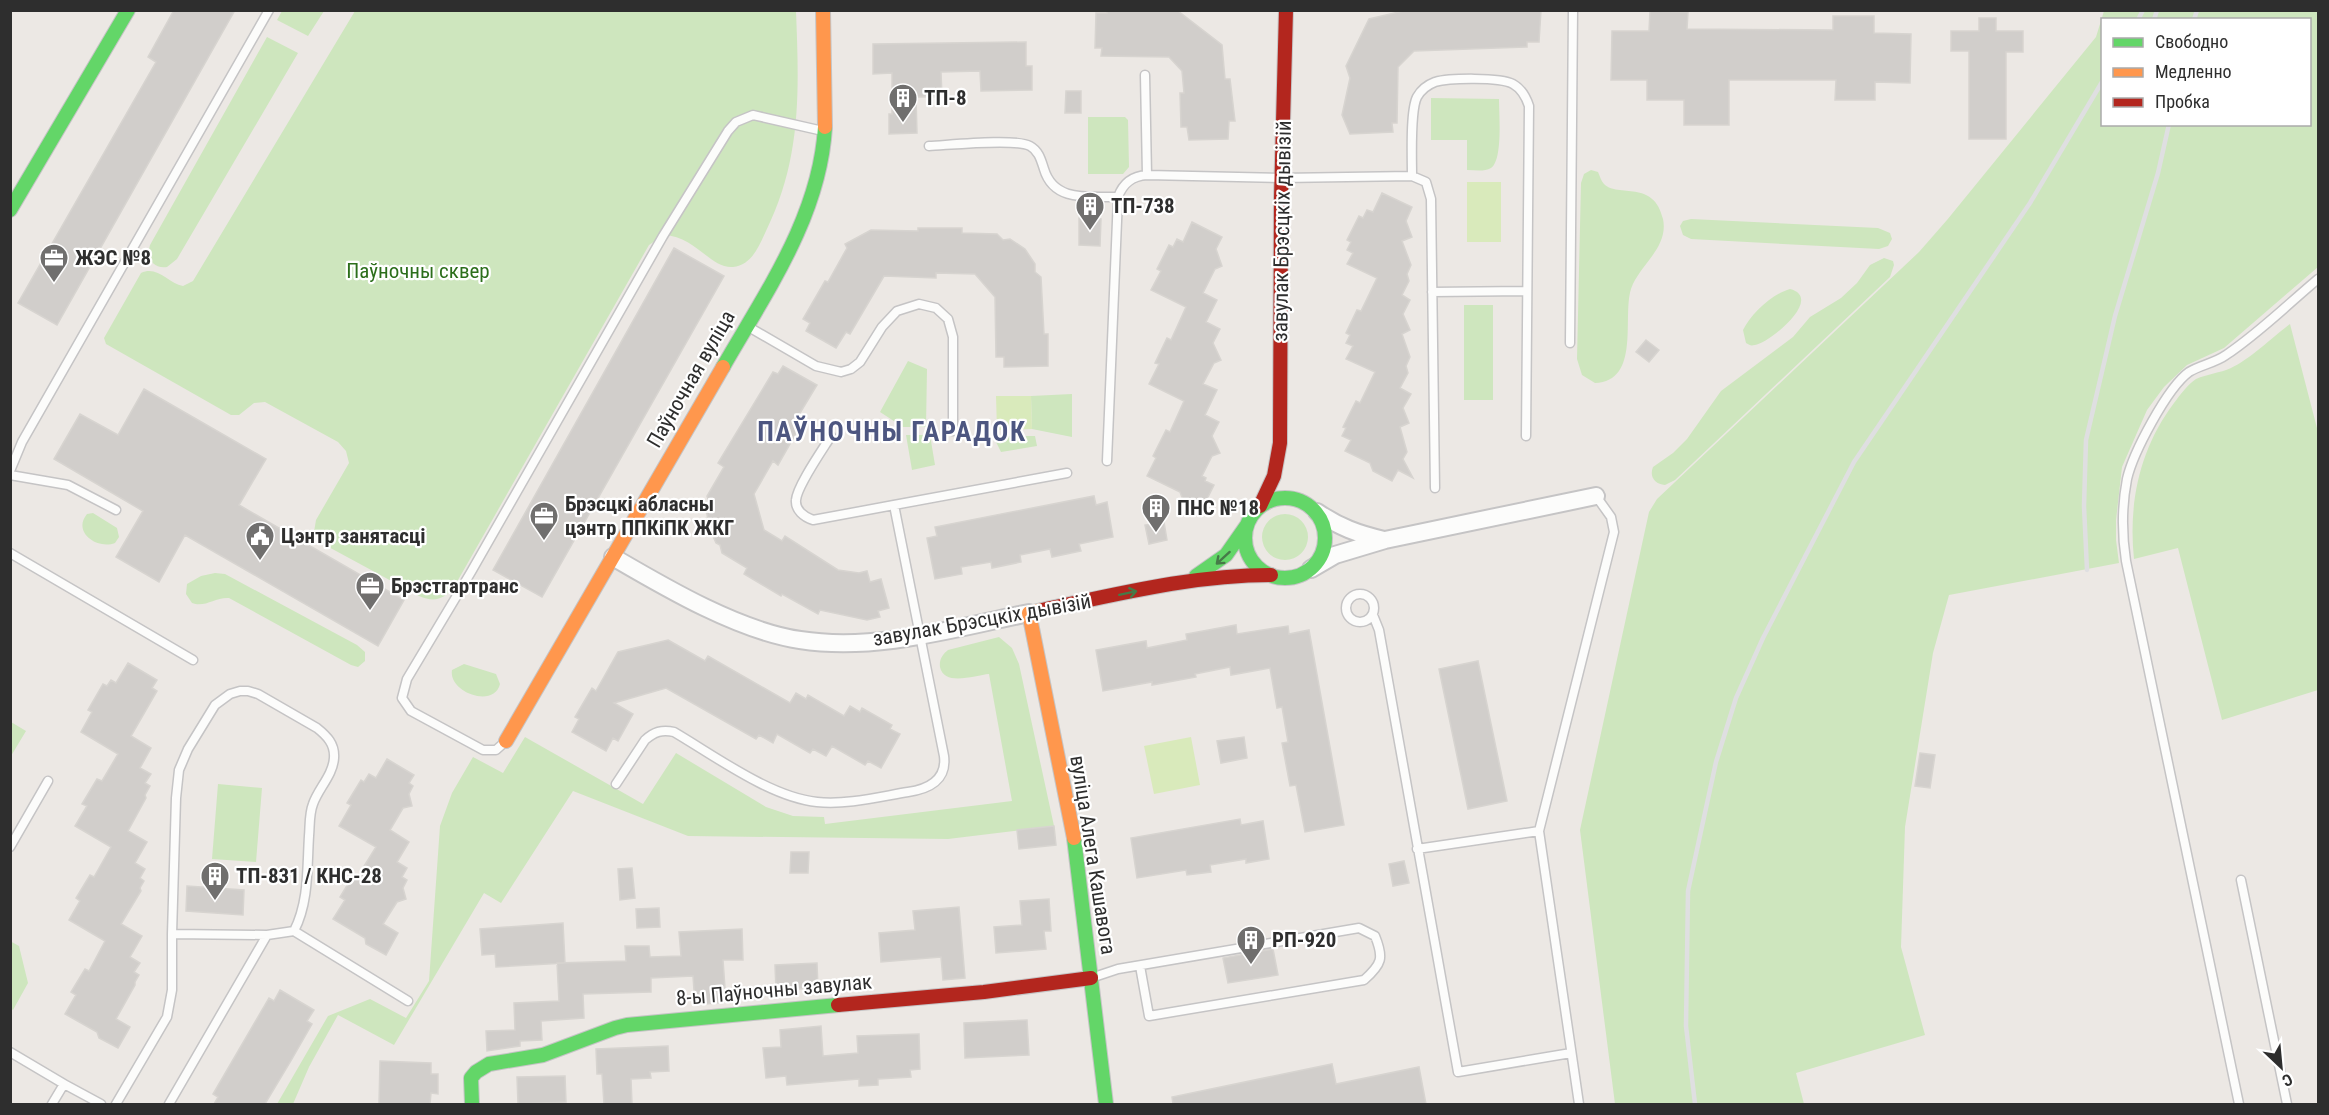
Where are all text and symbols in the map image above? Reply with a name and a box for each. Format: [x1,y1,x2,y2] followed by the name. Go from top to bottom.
[2101,18,2311,126] legend
[2155,31,2228,52] text: Свободно
[2155,61,2232,82] text: Медленно
[887,82,919,124] building icon: ТП-8
[924,86,967,110] place label: ТП-8
[2155,91,2210,112] text: Пробка
[1268,120,1296,342] street label: завулак Брэсцкіх дывізій
[1074,190,1106,232] building icon: ТП-738
[1111,194,1175,218] place label: ТП-738
[38,242,70,284] office icon: ЖЭС №8
[75,246,151,270] place label: ЖЭС №8
[346,259,490,283] park label: Паўночны сквер
[642,306,740,452] street label: Паўночная вуліца
[757,415,1027,448] district label: ПАЎНОЧНЫ ГАРАДОК
[565,492,734,540] place label: Брэсцкі абласны цэнтр ППКіПК ЖКГ
[1140,492,1172,534] building icon: ПНС №18
[1177,496,1259,520] place label: ПНС №18
[528,500,560,542] office icon: Брэсцкі абласны цэнтр ППКіПК ЖКГ
[244,520,276,562] public building icon: Цэнтр занятасці
[281,524,426,548] place label: Цэнтр занятасці
[1216,551,1231,565] one-way arrow
[354,570,386,612] office icon: Брэстгартранс
[391,574,519,598] place label: Брэстгартранс
[1117,587,1137,598] one-way arrow
[871,589,1093,651] street label: завулак Брэсцкіх дывізій
[1065,754,1121,956] street label: вуліца Алега Кашавога
[199,860,231,902] building icon: ТП-831 / КНС-28
[236,864,382,888] place label: ТП-831 / КНС-28
[1235,924,1267,966] building icon: РП-920
[1272,928,1336,952] place label: РП-920
[675,969,873,1011] street label: 8-ы Паўночны завулак
[2251,1037,2311,1097] north arrow
[2279,1069,2296,1091] text: С

